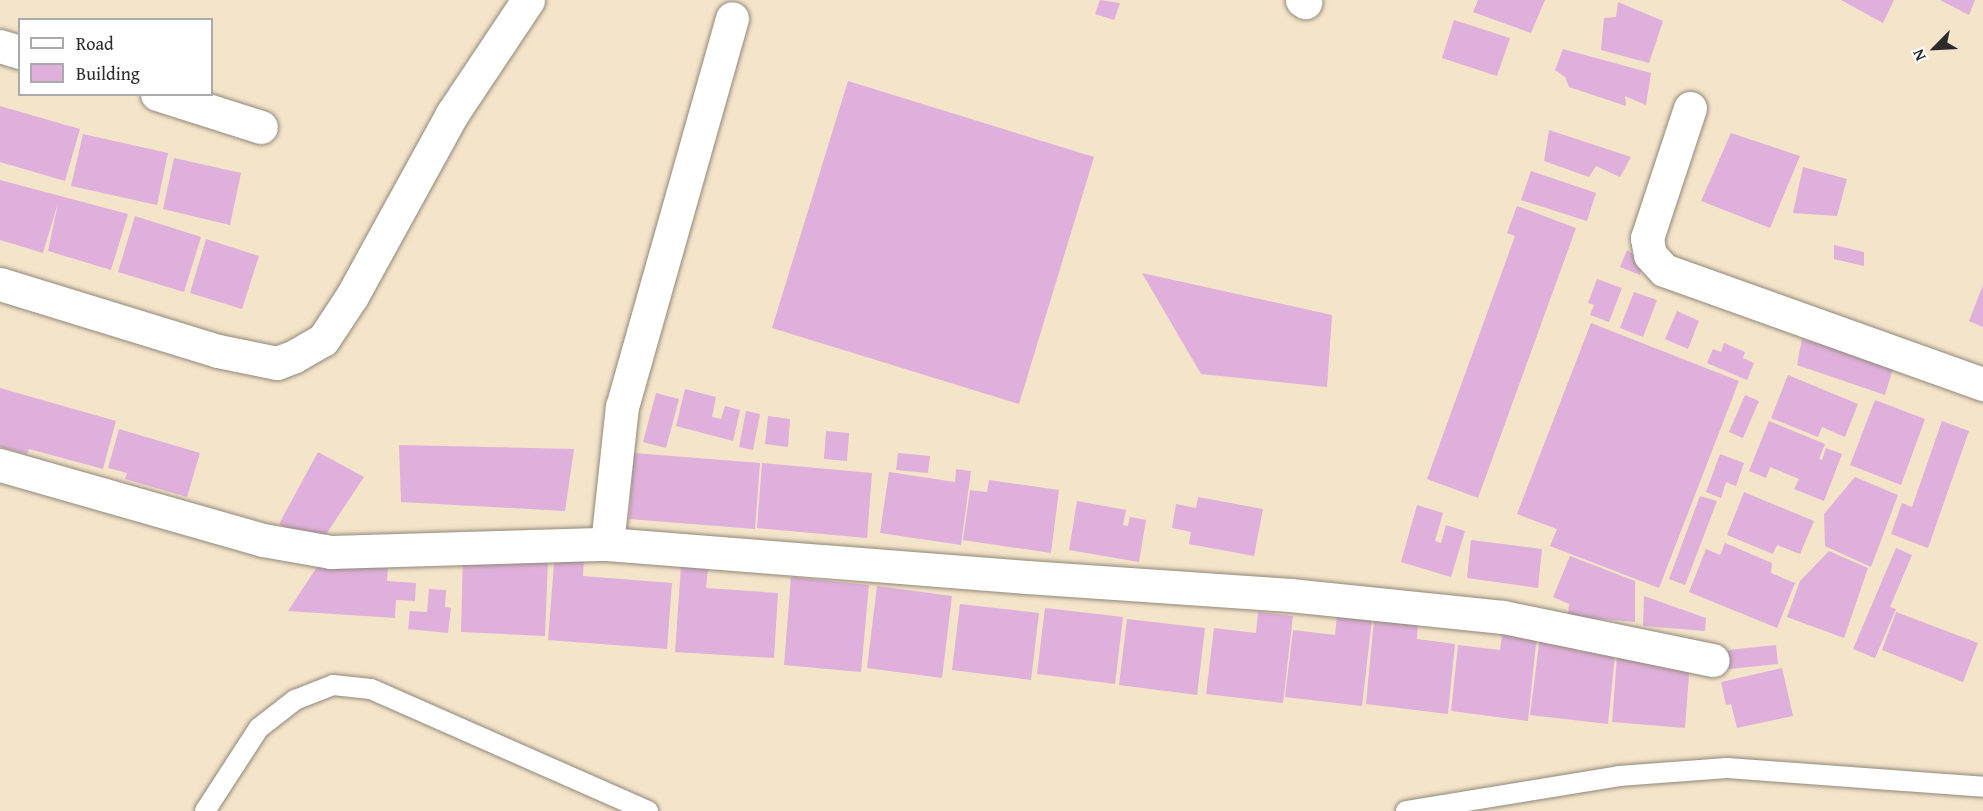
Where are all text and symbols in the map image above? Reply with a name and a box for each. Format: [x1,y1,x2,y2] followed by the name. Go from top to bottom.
[18,18,213,96] legend
[1905,18,1965,78] north arrow
[76,30,114,57] text: Road
[1905,46,1932,65] text: N
[76,60,140,87] text: Building

